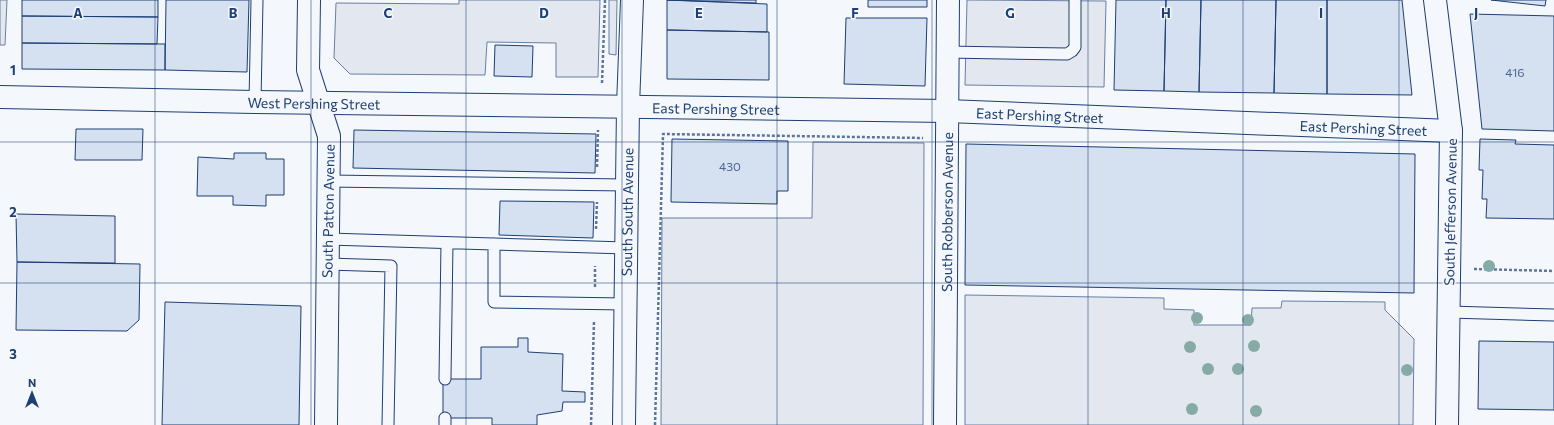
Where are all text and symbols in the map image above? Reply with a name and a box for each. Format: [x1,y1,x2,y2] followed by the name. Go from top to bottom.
[73,5,83,21] text: A
[229,5,238,21] text: B
[384,5,393,21] text: C
[539,5,549,21] text: D
[695,5,703,21] text: E
[851,5,859,21] text: F
[1005,5,1015,21] text: G
[1161,5,1171,21] text: H
[1319,5,1323,21] text: I
[1474,5,1478,21] text: J
[10,62,16,78] text: 1
[1505,65,1525,79] house number: 416
[247,93,381,112] street label: West Pershing Street
[652,99,780,117] street label: East Pershing Street
[976,104,1104,126] street label: East Pershing Street
[1299,117,1428,139] street label: East Pershing Street
[937,132,956,292] street label: South Robberson Avenue
[1440,138,1460,286] street label: South Jefferson Avenue
[318,144,338,278] street label: South Patton Avenue
[617,148,636,276] street label: South South Avenue
[719,159,741,173] house number: 430
[9,204,17,220] text: 2
[9,346,17,362] text: 3
[12,373,52,413] north arrow
[28,376,36,389] text: N

